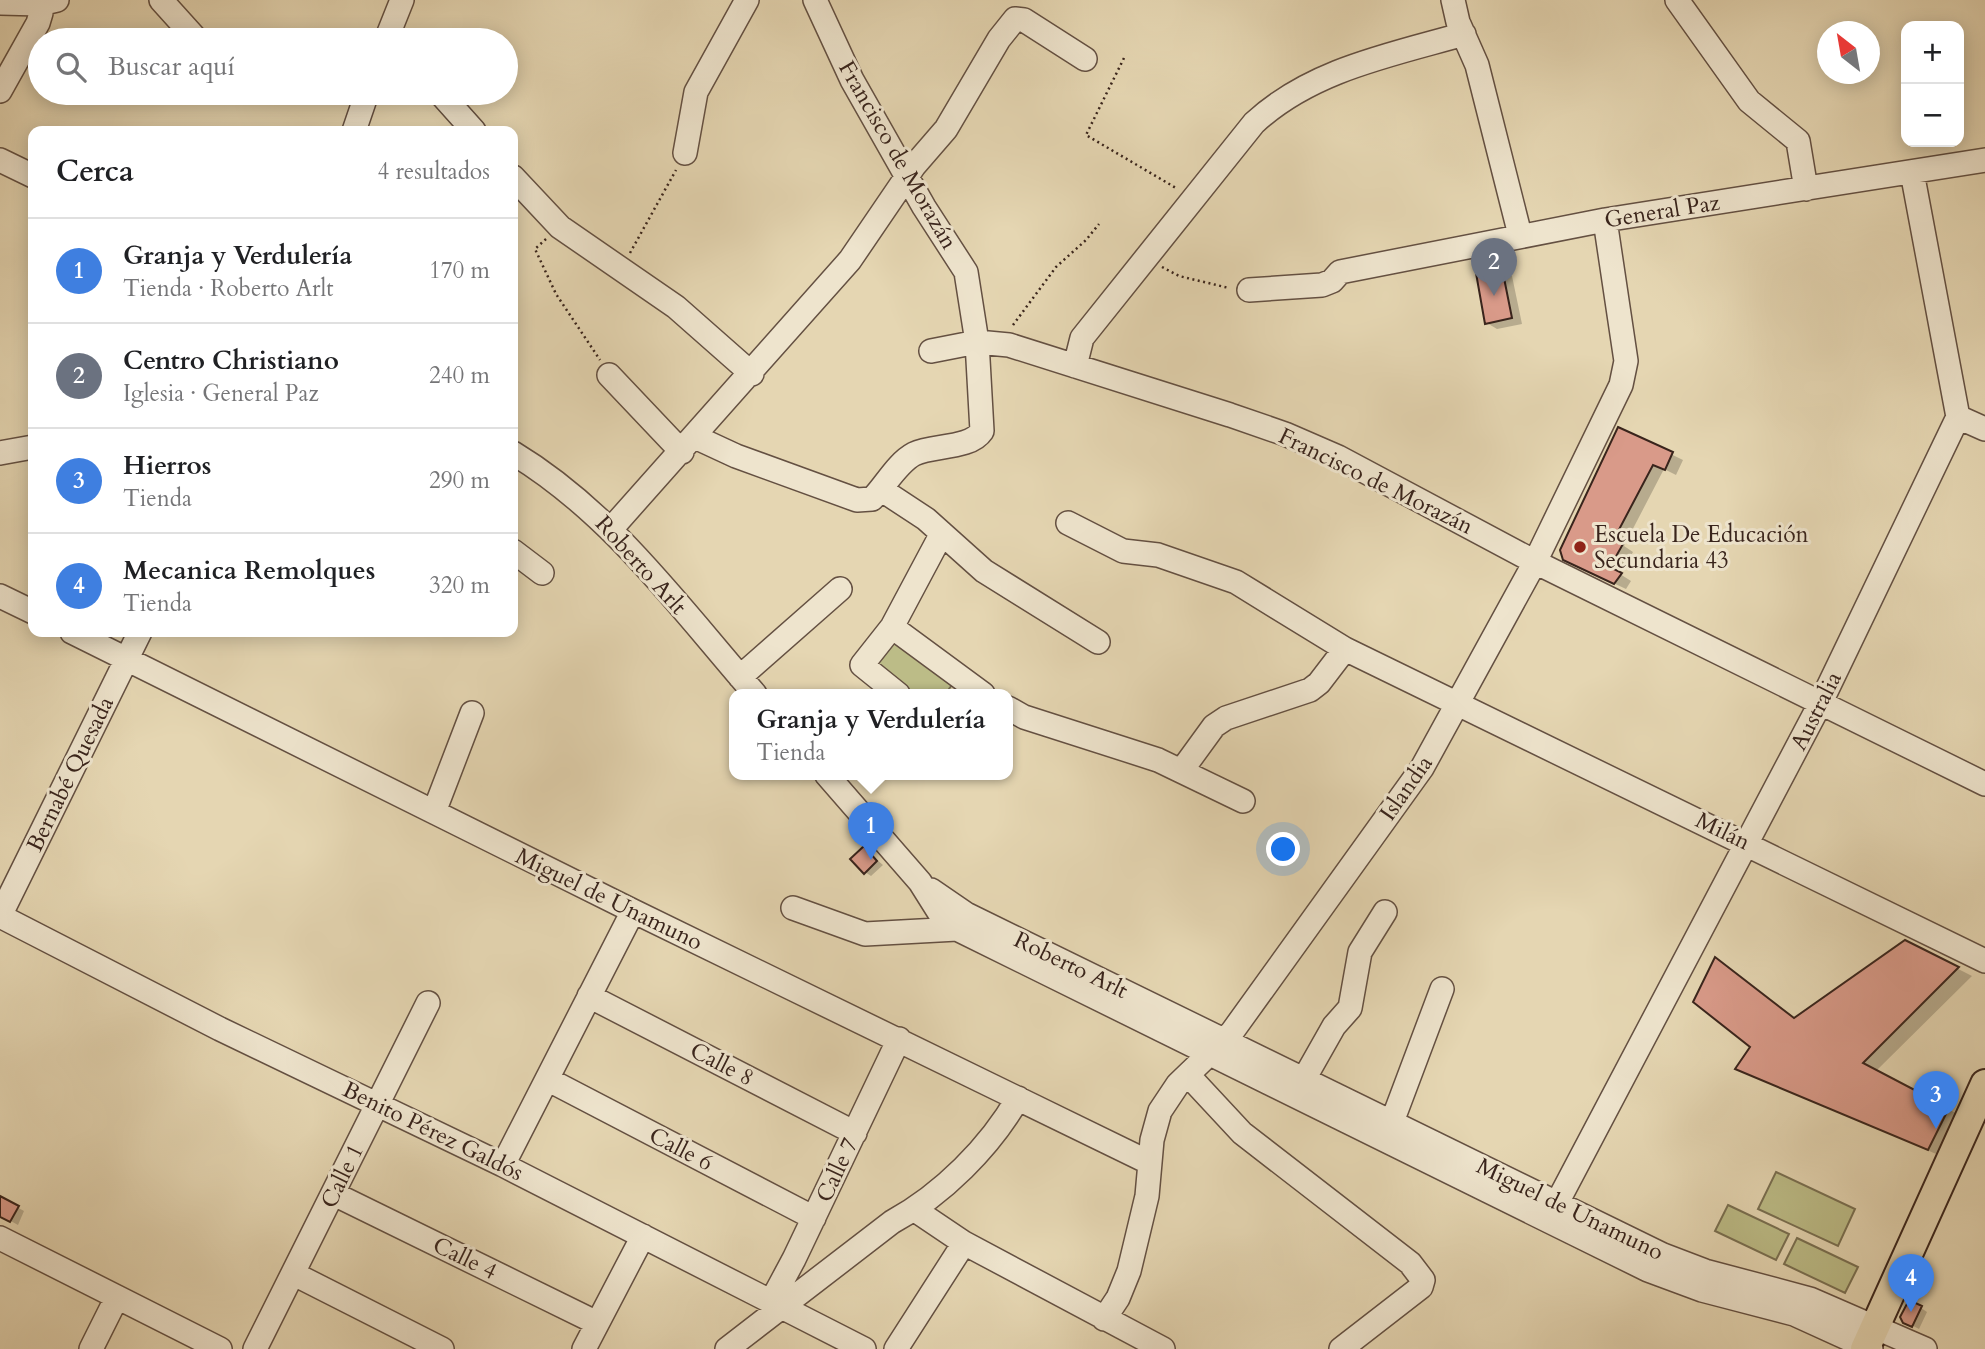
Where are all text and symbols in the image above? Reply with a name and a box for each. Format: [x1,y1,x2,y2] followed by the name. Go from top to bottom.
[1817,21,1880,84] north arrow
[1901,21,1964,147] map controls
[1901,21,1964,84] button: +
[28,28,518,105] search box
[52,48,90,86] icon: search
[108,49,235,84] text: Buscar aquí
[831,55,965,255] street label: Francisco de Morazán
[1901,84,1964,147] button: −
[56,151,134,192] text: Cerca
[377,156,490,187] text: 4 resultados
[1602,187,1722,235] street label: General Paz
[123,238,352,273] text: Granja y Verdulería
[1471,238,1517,296] pin: 2
[73,255,85,286] text: 1
[429,255,490,286] text: 170 m
[123,273,334,304] text: Tienda · Roberto Arlt
[123,343,339,378] text: Centro Christiano
[73,360,85,391] text: 2
[429,360,490,391] text: 240 m
[123,378,319,409] text: Iglesia · General Paz
[1274,420,1478,542] street label: Francisco de Morazán
[123,448,211,483] text: Hierros
[73,465,85,496] text: 3
[429,465,490,496] text: 290 m
[123,483,192,514] text: Tienda
[588,509,694,621] street label: Roberto Arlt
[1594,519,1809,576] place label: Escuela De Educación Secundaria 43
[1572,539,1588,555] marker: Escuela De Educación Secundaria 43
[123,553,375,588] text: Mecanica Remolques
[73,570,85,601] text: 4
[429,570,490,601] text: 320 m
[123,588,192,619] text: Tienda
[1783,666,1849,756] street label: Australia
[729,689,1013,780] popup
[19,691,121,857] street label: Bernabé Quesada
[756,702,986,737] text: Granja y Verdulería
[756,737,825,768] text: Tienda
[1372,749,1440,827] street label: Islandia
[848,802,894,860] pin: 1
[1691,805,1755,857] street label: Milán
[1266,832,1300,866] your location
[510,840,708,958] street label: Miguel de Unamuno
[1009,924,1133,1006] street label: Roberto Arlt
[685,1035,759,1093] street label: Calle 8
[1913,1071,1959,1129] pin: 3
[338,1074,528,1188] street label: Benito Pérez Galdós
[644,1120,718,1178] street label: Calle 6
[809,1133,865,1207] street label: Calle 7
[313,1139,371,1213] street label: Calle 1
[1471,1150,1669,1268] street label: Miguel de Unamuno
[428,1229,502,1287] street label: Calle 4
[1888,1254,1934,1312] pin: 4

